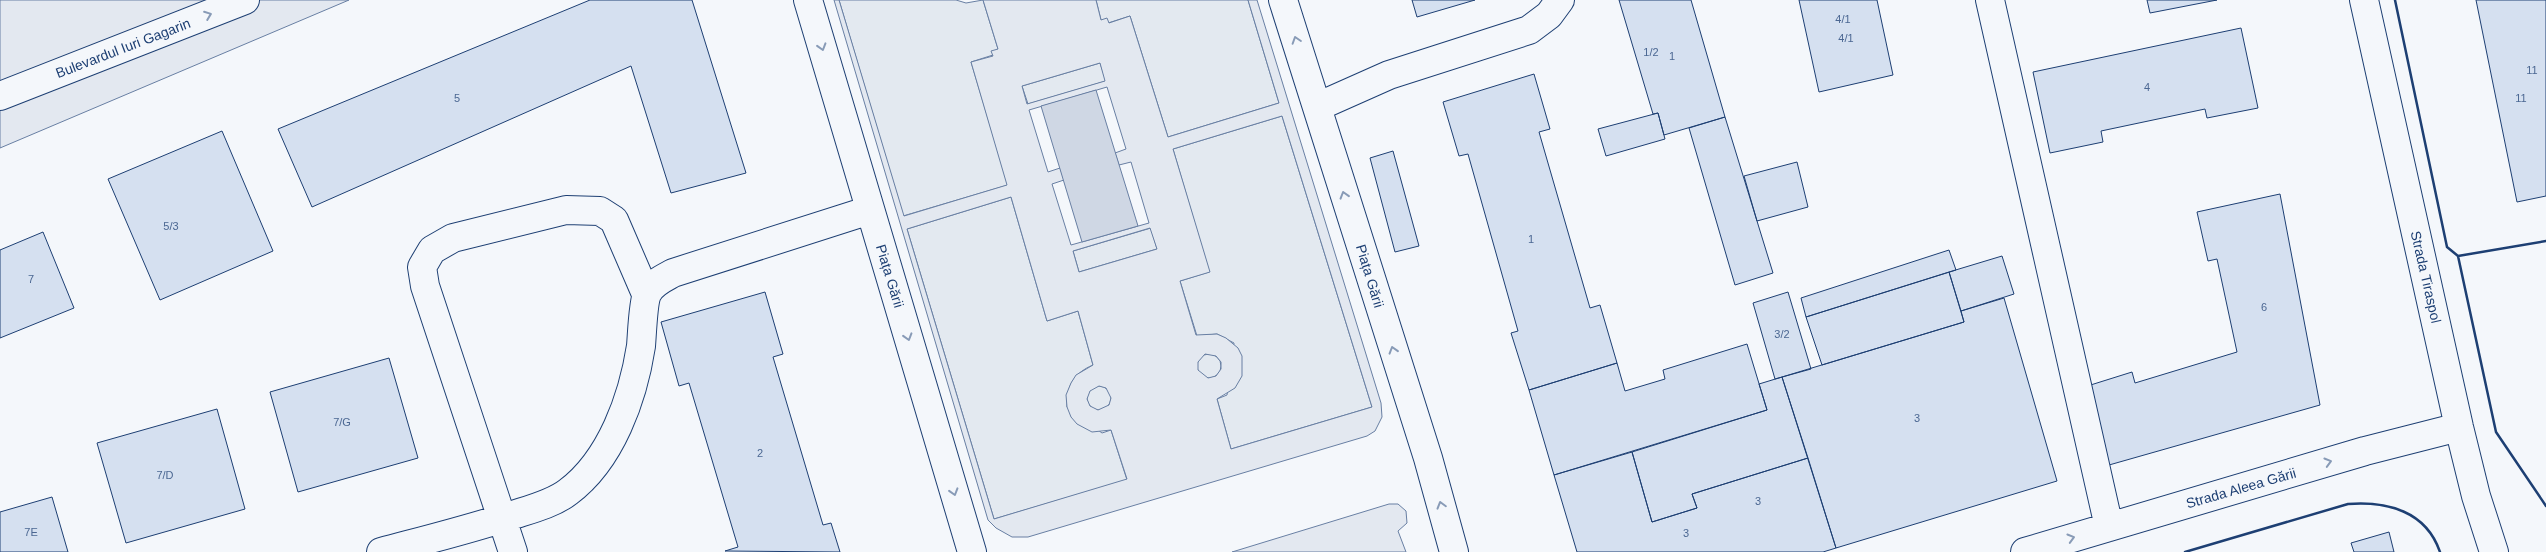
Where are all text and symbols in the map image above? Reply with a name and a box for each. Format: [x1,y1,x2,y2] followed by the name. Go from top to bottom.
[203,10,212,21] one-way arrow
[1835,13,1851,25] house number: 4/1
[53,15,193,81] street label: Bulevardul Iuri Gagarin
[1838,32,1854,44] house number: 4/1
[1291,36,1301,45] one-way arrow
[816,42,826,50] one-way arrow
[1643,46,1659,58] house number: 1/2
[1669,50,1675,62] house number: 1
[2526,64,2538,76] house number: 11
[2144,81,2150,93] house number: 4
[454,92,460,104] house number: 5
[2515,92,2527,104] house number: 11
[1340,191,1350,200] one-way arrow
[163,220,179,232] house number: 5/3
[2408,229,2444,325] street label: Strada Tiraspol
[1528,233,1534,245] house number: 1
[873,242,907,310] street label: Piața Gării
[1353,242,1387,310] street label: Piața Gării
[28,273,34,285] house number: 7
[2261,301,2267,313] house number: 6
[1774,328,1790,340] house number: 3/2
[903,332,913,340] one-way arrow
[1389,346,1399,354] one-way arrow
[1914,412,1920,424] house number: 3
[333,416,351,428] house number: 7/G
[757,447,763,459] house number: 2
[2323,458,2332,468] one-way arrow
[2184,465,2298,511] street label: Strada Aleea Gării
[156,469,174,481] house number: 7/D
[949,488,959,496] one-way arrow
[1755,495,1761,507] house number: 3
[1436,501,1447,510] one-way arrow
[24,526,38,538] house number: 7E
[1683,527,1689,539] house number: 3
[2067,534,2075,544] one-way arrow

